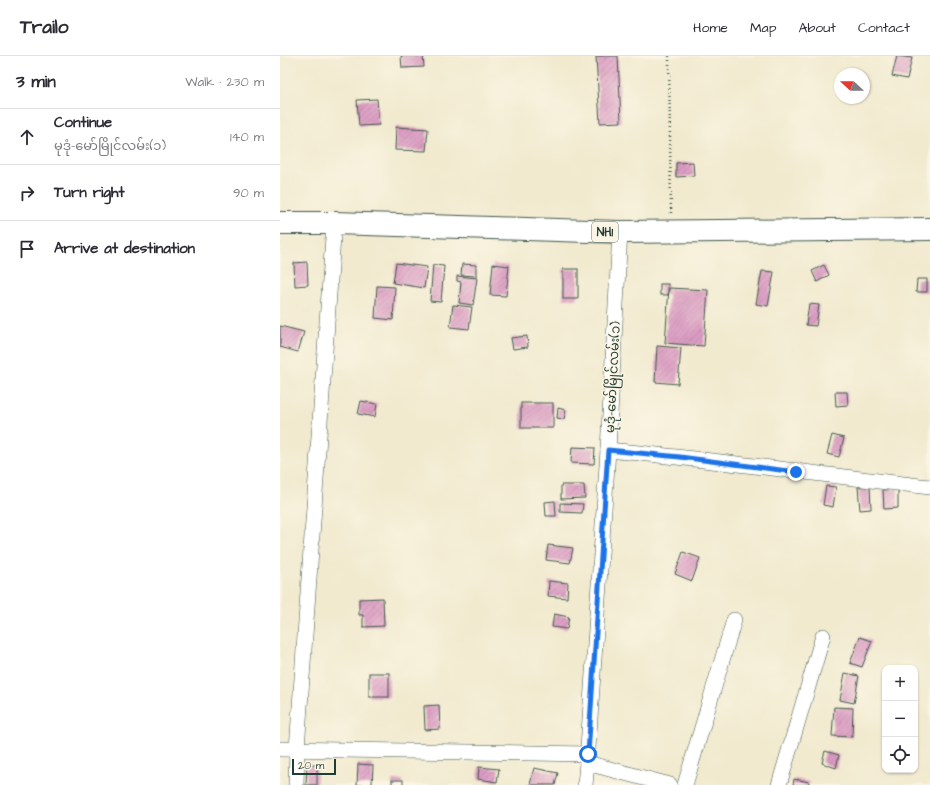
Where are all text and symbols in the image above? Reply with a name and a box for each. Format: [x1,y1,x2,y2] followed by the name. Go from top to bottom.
[20,14,69,41] text: Trailo
[693,18,728,38] text: Home
[750,18,776,38] text: Map
[798,18,836,38] text: About
[858,18,910,38] text: Contact
[834,68,870,104] north arrow
[16,70,56,94] text: 3 min
[185,73,264,91] text: Walk · 230 m
[54,112,112,133] text: Continue
[16,126,38,148] icon: ahead
[230,128,264,146] text: 140 m
[54,137,166,155] text: မုဒုံ-မော်မြိုင်လမ်း(၁)
[16,182,38,204] icon: right
[54,182,125,203] text: Turn right
[233,184,264,202] text: 90 m
[592,222,618,242] road number: NH1
[16,238,38,260] icon: arrive
[54,238,195,259] text: Arrive at destination
[601,320,626,433] street label: မုဒုံ-မော်မြိုင်လမ်း(၁)
[787,463,805,481] route end
[882,665,918,773] map controls
[882,665,918,701] button: +
[882,701,918,737] button: −
[882,737,918,773] button: locate
[579,745,597,763] route start
[292,757,336,776] scale bar
[298,758,324,773] text: 20 m

